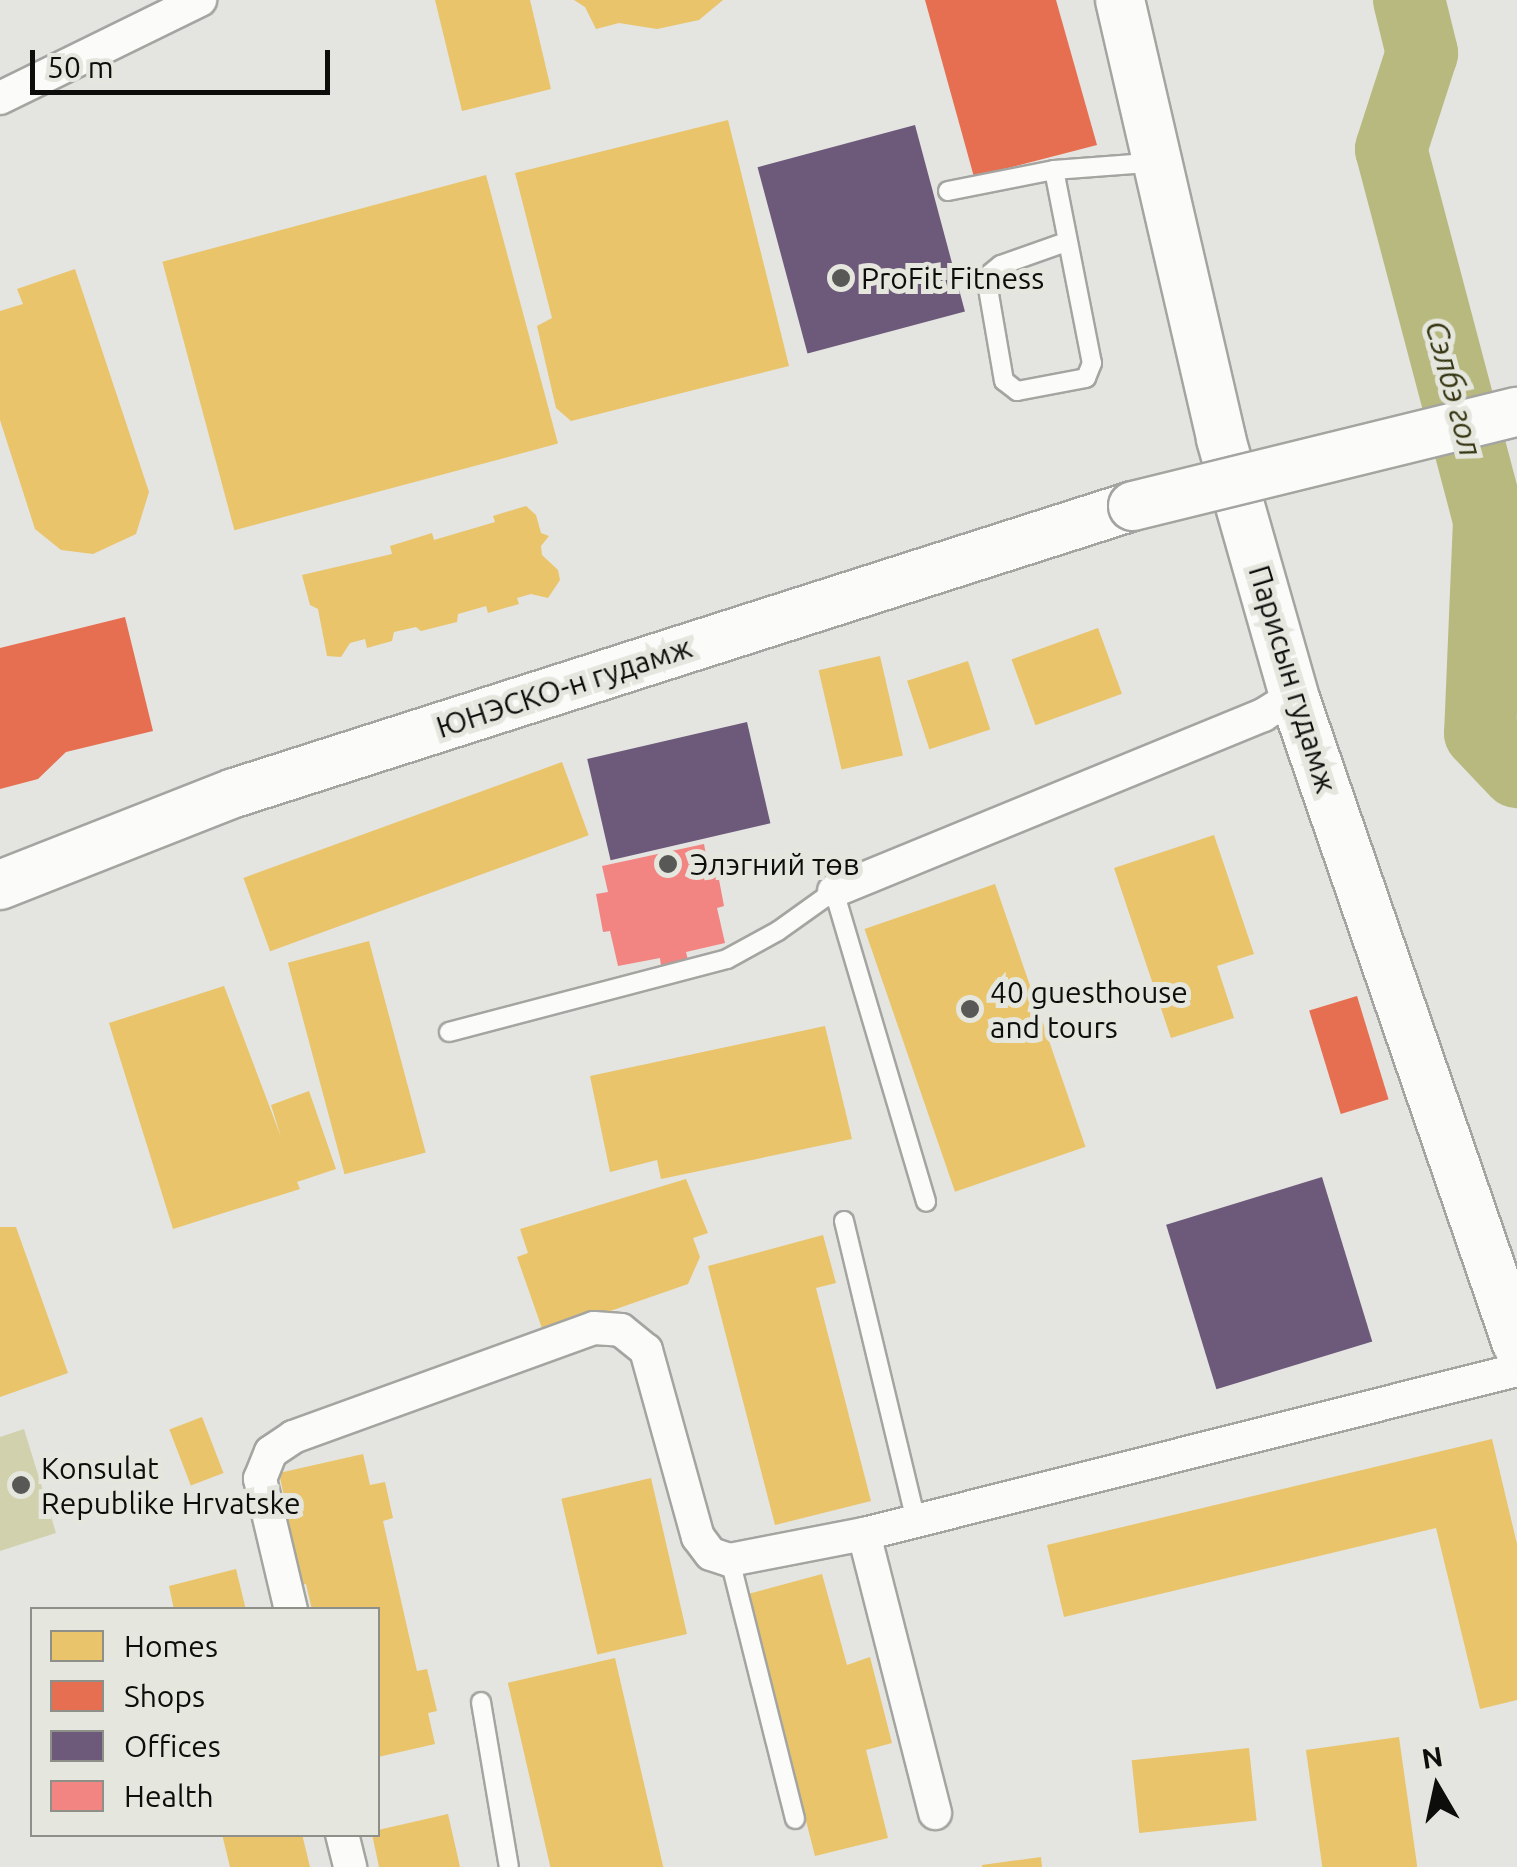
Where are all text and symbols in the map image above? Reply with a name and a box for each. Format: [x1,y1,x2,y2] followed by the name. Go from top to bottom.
[35,30,335,92] scale bar
[47,50,114,84] text: 50 m
[861,260,1044,296] place label: ProFit Fitness
[830,267,852,289] marker: ProFit Fitness
[1417,316,1491,460] water label: Сэлбэ гол
[1241,561,1345,797] street label: Парисын гудамж
[432,629,696,745] street label: ЮНЭСКО-н гудамж
[690,846,859,882] place label: Элэгний төв
[655,851,681,877] marker: Элэгний төв
[990,974,1188,1044] place label: 40 guesthouse and tours
[959,998,981,1020] marker: 40 guesthouse and tours
[41,1450,301,1520] place label: Konsulat Republike Hrvatske
[10,1474,32,1496] marker: Konsulat Republike Hrvatske
[30,1607,380,1837] legend
[124,1629,218,1663] text: Homes
[124,1679,205,1713] text: Shops
[124,1729,221,1763] text: Offices
[1387,1737,1487,1837] north arrow
[1419,1740,1445,1774] text: N
[124,1779,214,1813] text: Health

